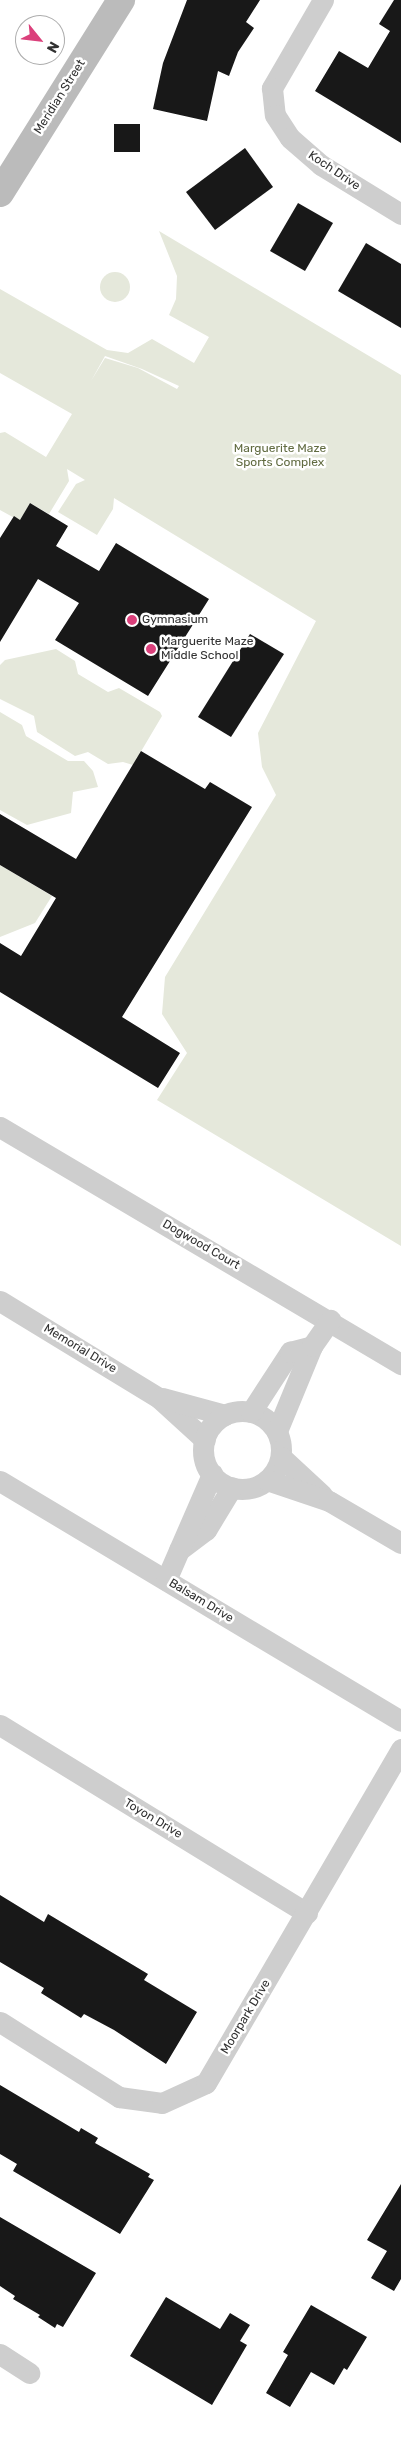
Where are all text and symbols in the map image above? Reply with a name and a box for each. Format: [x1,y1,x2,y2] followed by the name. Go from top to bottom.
[15,15,65,65] north arrow
[43,38,63,56] text: N
[31,57,89,137] street label: Meridian Street
[305,148,363,194] street label: Koch Drive
[234,442,326,470] park label: Marguerite Maze Sports Complex
[142,613,208,627] place label: Gymnasium
[126,614,138,626] marker: Gymnasium
[161,635,253,663] place label: Marguerite Maze Middle School
[145,643,157,655] marker: Marguerite Maze Middle School
[160,1217,242,1273] street label: Dogwood Court
[41,1322,119,1376] street label: Memorial Drive
[166,1576,236,1626] street label: Balsam Drive
[122,1796,184,1842] street label: Toyon Drive
[218,1977,274,2057] street label: Moorpark Drive

